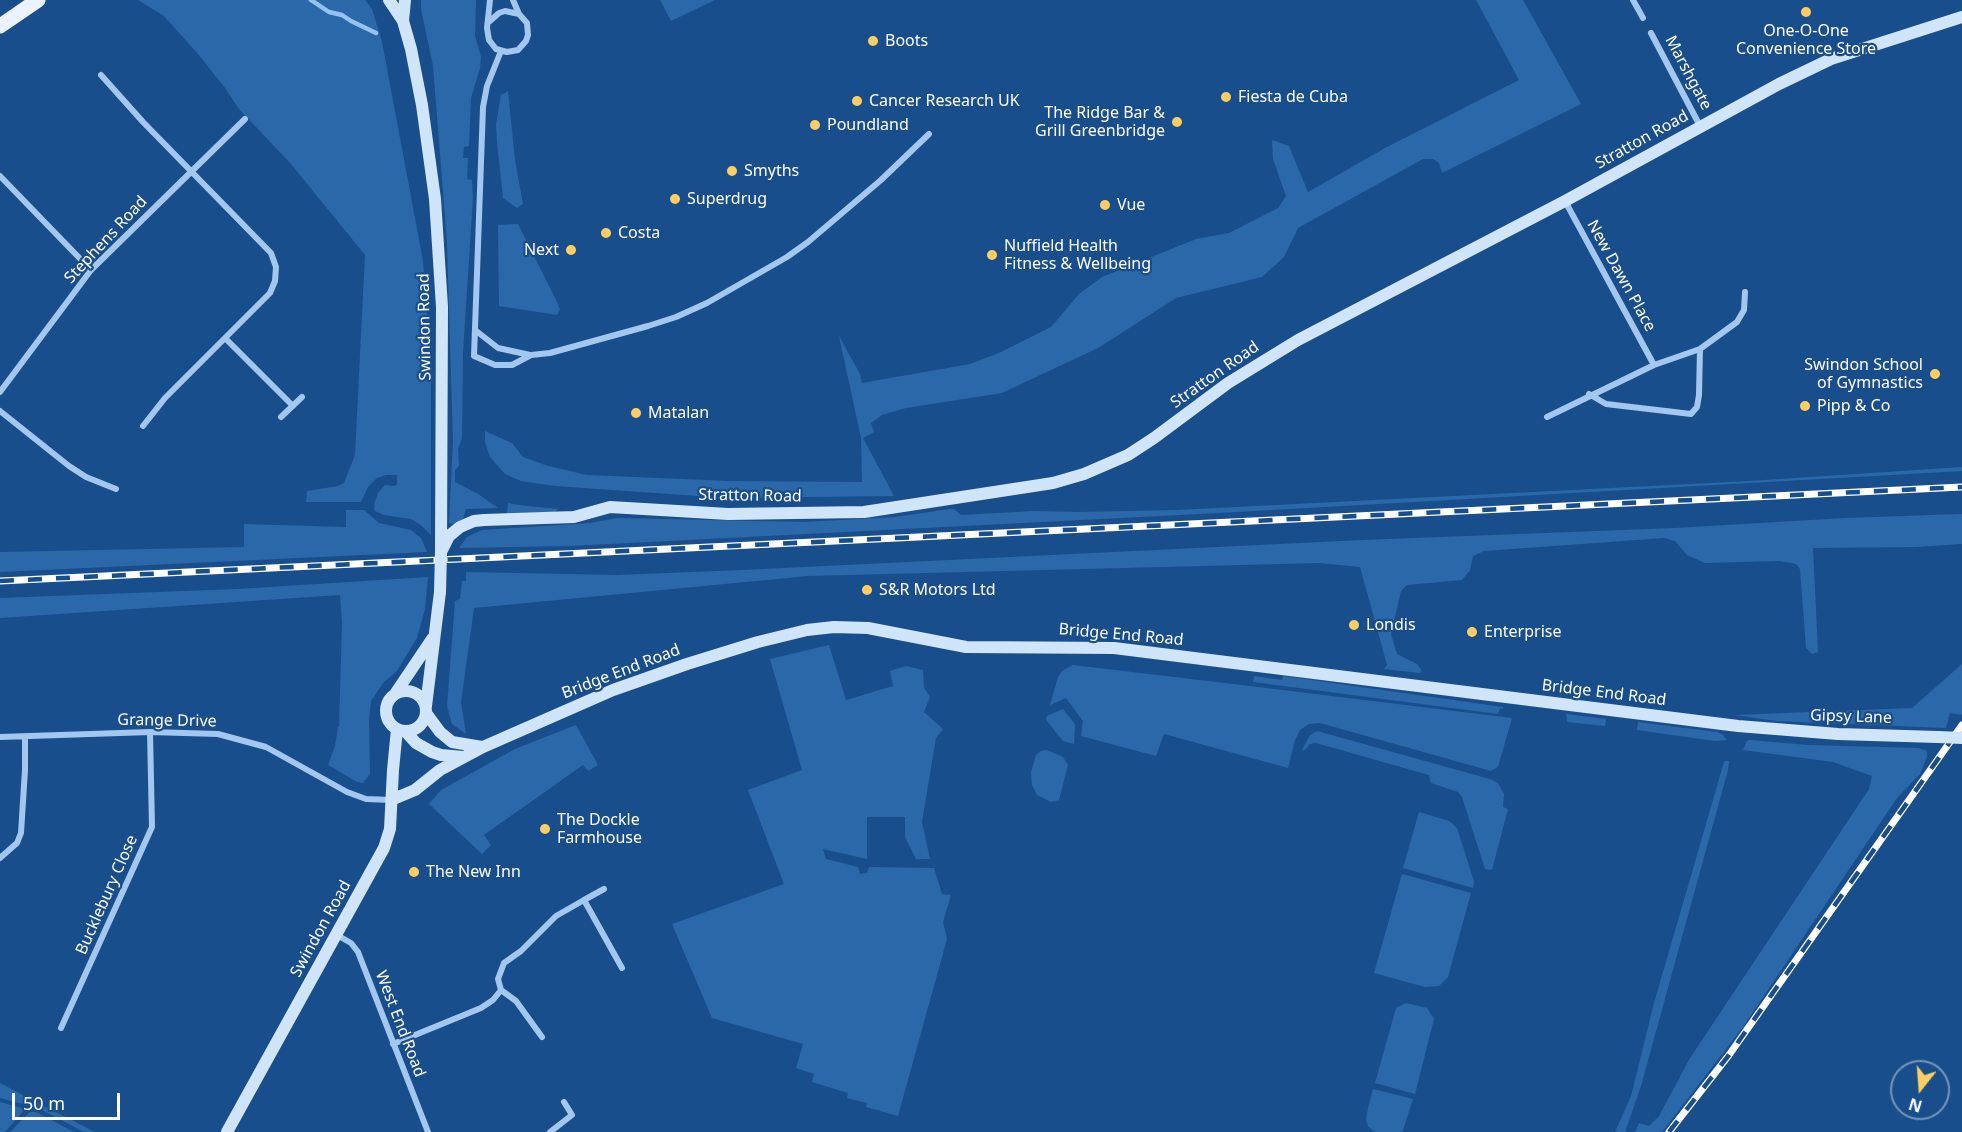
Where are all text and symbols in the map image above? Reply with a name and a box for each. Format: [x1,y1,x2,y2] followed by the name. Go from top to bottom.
[1799,5,1813,19] marker: One-O-One Convenience Store
[1736,21,1876,59] place label: One-O-One Convenience Store
[885,31,928,51] place label: Boots
[1660,33,1716,113] street label: Marshgate
[866,34,880,48] marker: Boots
[1238,87,1348,107] place label: Fiesta de Cuba
[1219,90,1233,104] marker: Fiesta de Cuba
[869,91,1020,111] place label: Cancer Research UK
[850,94,864,108] marker: Cancer Research UK
[1035,103,1165,141] place label: The Ridge Bar & Grill Greenbridge
[1592,107,1692,173] street label: Stratton Road
[827,115,909,135] place label: Poundland
[1170,115,1184,129] marker: The Ridge Bar & Grill Greenbridge
[808,118,822,132] marker: Poundland
[744,161,799,181] place label: Smyths
[725,164,739,178] marker: Smyths
[687,189,767,209] place label: Superdrug
[61,192,151,288] street label: Stephens Road
[668,192,682,206] marker: Superdrug
[1117,195,1145,215] place label: Vue
[1098,198,1112,212] marker: Vue
[1582,217,1660,335] street label: New Dawn Place
[618,223,660,243] place label: Costa
[599,226,613,240] marker: Costa
[1004,236,1151,274] place label: Nuffield Health Fitness & Wellbeing
[524,240,559,260] place label: Next
[564,243,578,257] marker: Next
[985,248,999,262] marker: Nuffield Health Fitness & Wellbeing
[414,273,436,381] street label: Swindon Road
[1167,337,1263,413] street label: Stratton Road
[1804,355,1923,393] place label: Swindon School of Gymnastics
[1928,367,1942,381] marker: Swindon School of Gymnastics
[1817,396,1890,416] place label: Pipp & Co
[1798,399,1812,413] marker: Pipp & Co
[648,403,709,423] place label: Matalan
[629,406,643,420] marker: Matalan
[698,485,802,507] street label: Stratton Road
[879,580,996,600] place label: S&R Motors Ltd
[860,583,874,597] marker: S&R Motors Ltd
[1366,615,1416,635] place label: Londis
[1347,618,1361,632] marker: Londis
[1058,620,1184,650] street label: Bridge End Road
[1484,622,1561,642] place label: Enterprise
[1465,625,1479,639] marker: Enterprise
[559,641,683,703] street label: Bridge End Road
[1541,676,1667,710] street label: Bridge End Road
[1810,706,1892,728] street label: Gipsy Lane
[117,711,217,731] street label: Grange Drive
[557,810,642,848] place label: The Dockle Farmhouse
[538,822,552,836] marker: The Dockle Farmhouse
[72,832,142,958] street label: Bucklebury Close
[426,862,521,882] place label: The New Inn
[407,865,421,879] marker: The New Inn
[287,877,355,981] street label: Swindon Road
[371,968,429,1080] street label: West End Road
[1890,1060,1950,1120] north arrow
[15,1081,123,1119] scale bar
[23,1091,65,1115] text: 50 m
[1906,1093,1925,1118] text: N

